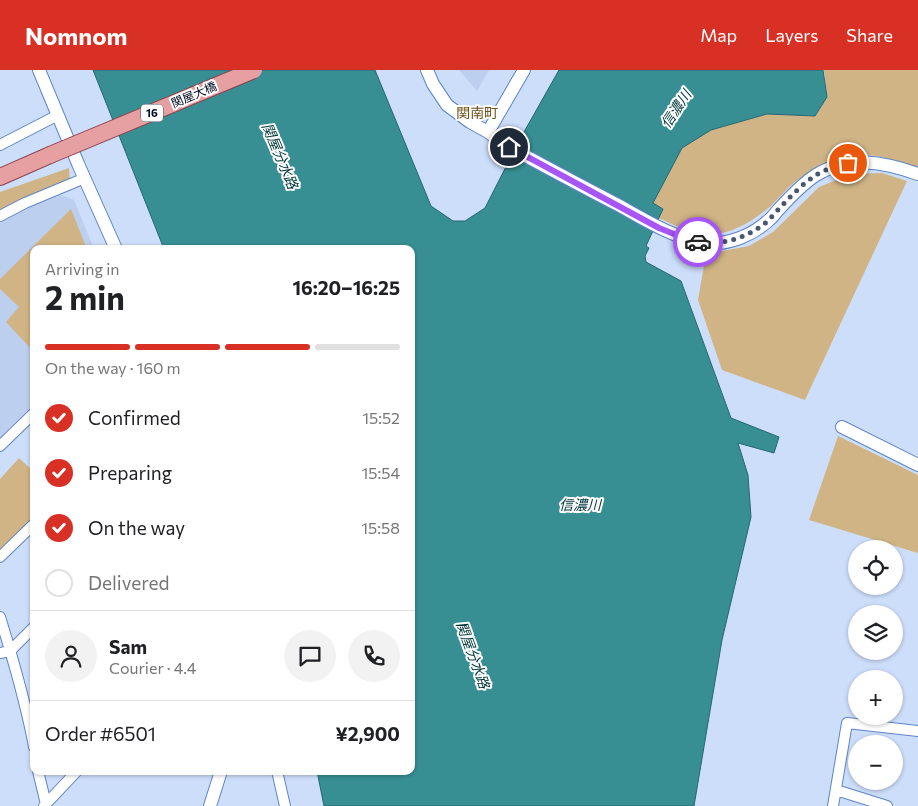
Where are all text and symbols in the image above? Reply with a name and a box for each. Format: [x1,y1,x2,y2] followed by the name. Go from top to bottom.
[25,21,127,50] text: Nomnom
[700,24,737,46] text: Map
[765,24,818,46] text: Layers
[846,24,893,46] text: Share
[169,78,218,110] street label: 関屋大橋
[657,85,695,131] water label: 信濃川
[141,104,163,122] road number: 16
[456,104,498,121] district label: 関南町
[259,120,302,192] water label: 関屋分水路
[488,126,530,168] pin
[495,133,523,161] icon: home
[827,142,869,184] pin
[834,149,862,177] icon: bag
[673,217,723,267] courier
[684,228,712,256] icon: car
[45,259,119,278] text: Arriving in
[292,276,400,299] text: 16:20–16:25
[45,277,125,317] text: 2 min
[45,358,181,377] text: On the way · 160 m
[45,404,73,432] icon: check
[88,406,181,429] text: Confirmed
[362,408,400,427] text: 15:52
[45,459,73,487] icon: check
[88,461,172,484] text: Preparing
[361,463,400,482] text: 15:54
[559,496,603,513] water label: 信濃川
[45,514,73,542] icon: check
[88,516,185,539] text: On the way
[361,518,400,537] text: 15:58
[848,540,903,790] map controls
[848,540,903,595] button: locate
[88,571,169,594] text: Delivered
[848,605,903,660] button: layers
[454,619,494,692] water label: 関屋分水路
[45,630,97,682] button: person
[284,630,336,682] button: chat
[348,630,400,682] button: phone
[109,635,147,658] text: Sam
[109,658,196,677] text: Courier · 4.4
[848,670,903,725] button: +
[45,722,156,745] text: Order #6501
[335,722,400,745] text: ¥2,900
[848,735,903,790] button: −

